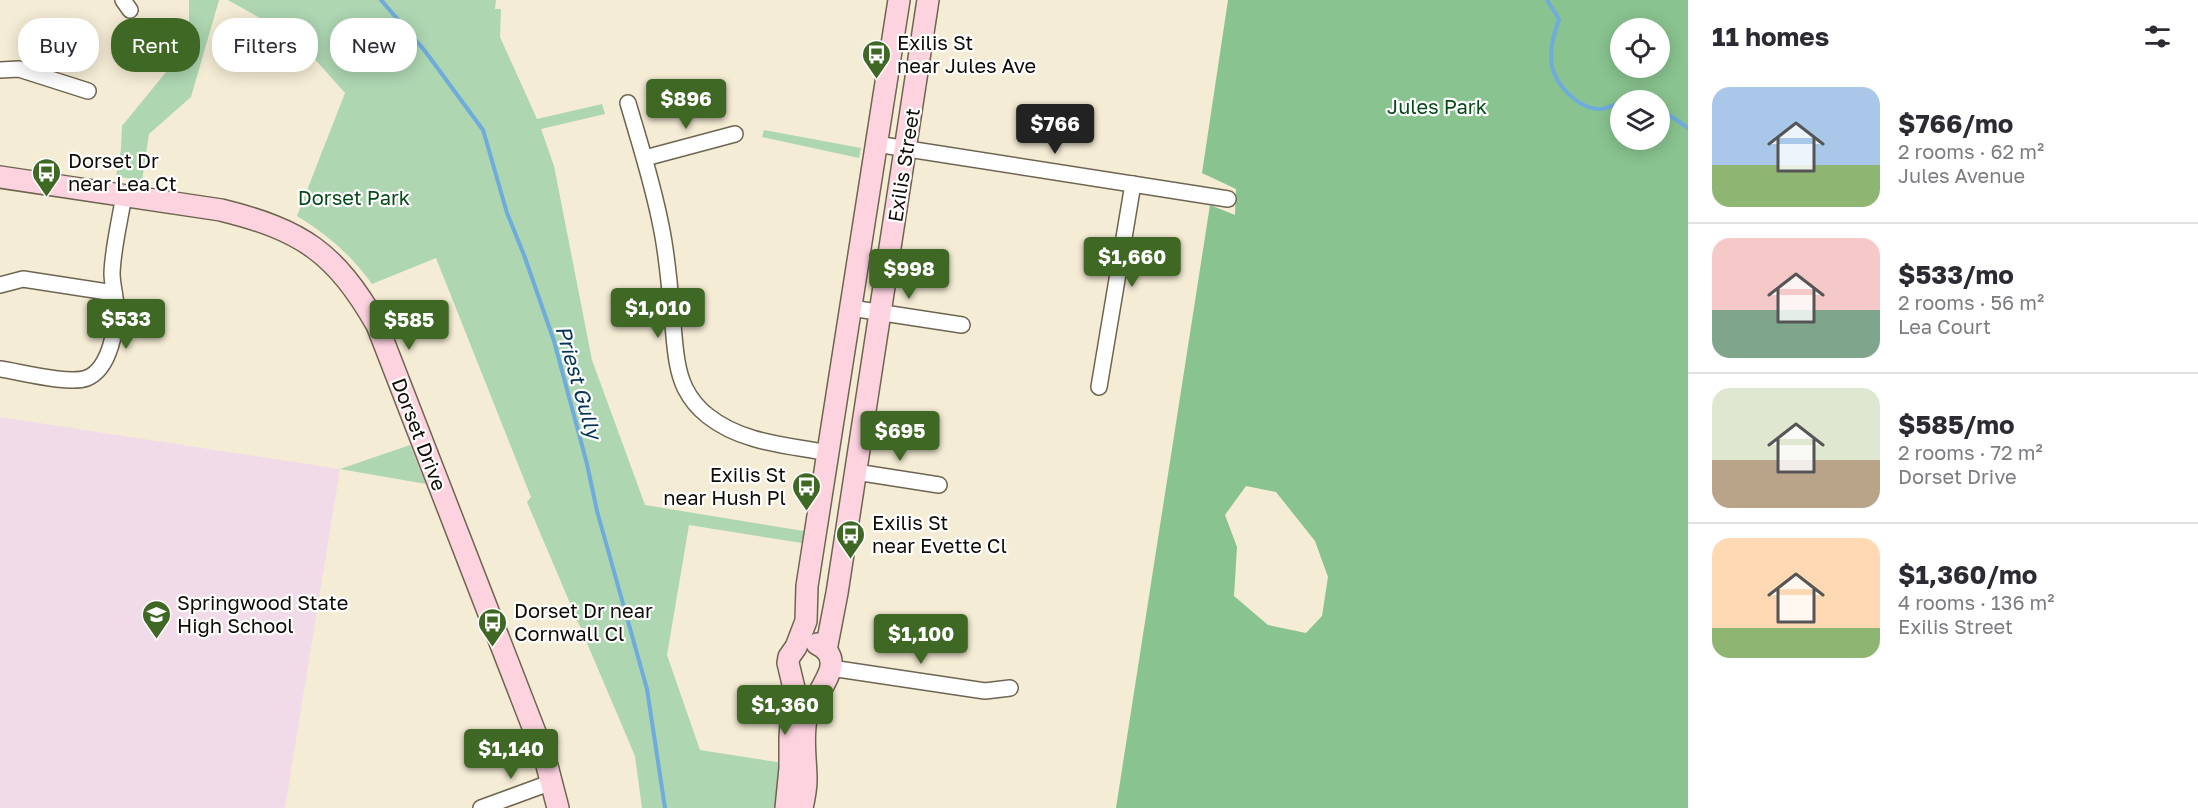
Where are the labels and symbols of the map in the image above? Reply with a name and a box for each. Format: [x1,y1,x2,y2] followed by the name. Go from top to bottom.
[897,30,1036,77] place label: Exilis St near Jules Ave
[860,38,892,80] bus stop icon: Exilis St near Jules Ave
[650,79,722,130] pin: $896
[1387,94,1487,118] park label: Jules Park
[1019,104,1091,155] pin: $766
[882,106,924,224] street label: Exilis Street
[68,148,177,195] place label: Dorset Dr near Lea Ct
[31,156,63,198] bus stop icon: Dorset Dr near Lea Ct
[298,185,410,209] park label: Dorset Park
[1083,237,1181,288] pin: $1,660
[873,249,945,300] pin: $998
[609,288,707,339] pin: $1,010
[90,299,162,350] pin: $533
[373,300,445,351] pin: $585
[550,322,608,445] water label: Priest Gully
[388,374,452,494] street label: Dorset Drive
[864,411,936,462] pin: $695
[663,462,786,509] place label: Exilis St near Hush Pl
[791,470,823,512] bus stop icon: Exilis St near Hush Pl
[872,510,1007,557] place label: Exilis St near Evette Cl
[835,518,867,560] bus stop icon: Exilis St near Evette Cl
[177,590,348,637] place label: Springwood State High School
[140,598,172,640] school or university icon: Springwood State High School
[514,598,653,645] place label: Dorset Dr near Cornwall Cl
[477,606,509,648] bus stop icon: Dorset Dr near Cornwall Cl
[872,614,970,665] pin: $1,100
[736,685,834,736] pin: $1,360
[462,729,560,780] pin: $1,140

